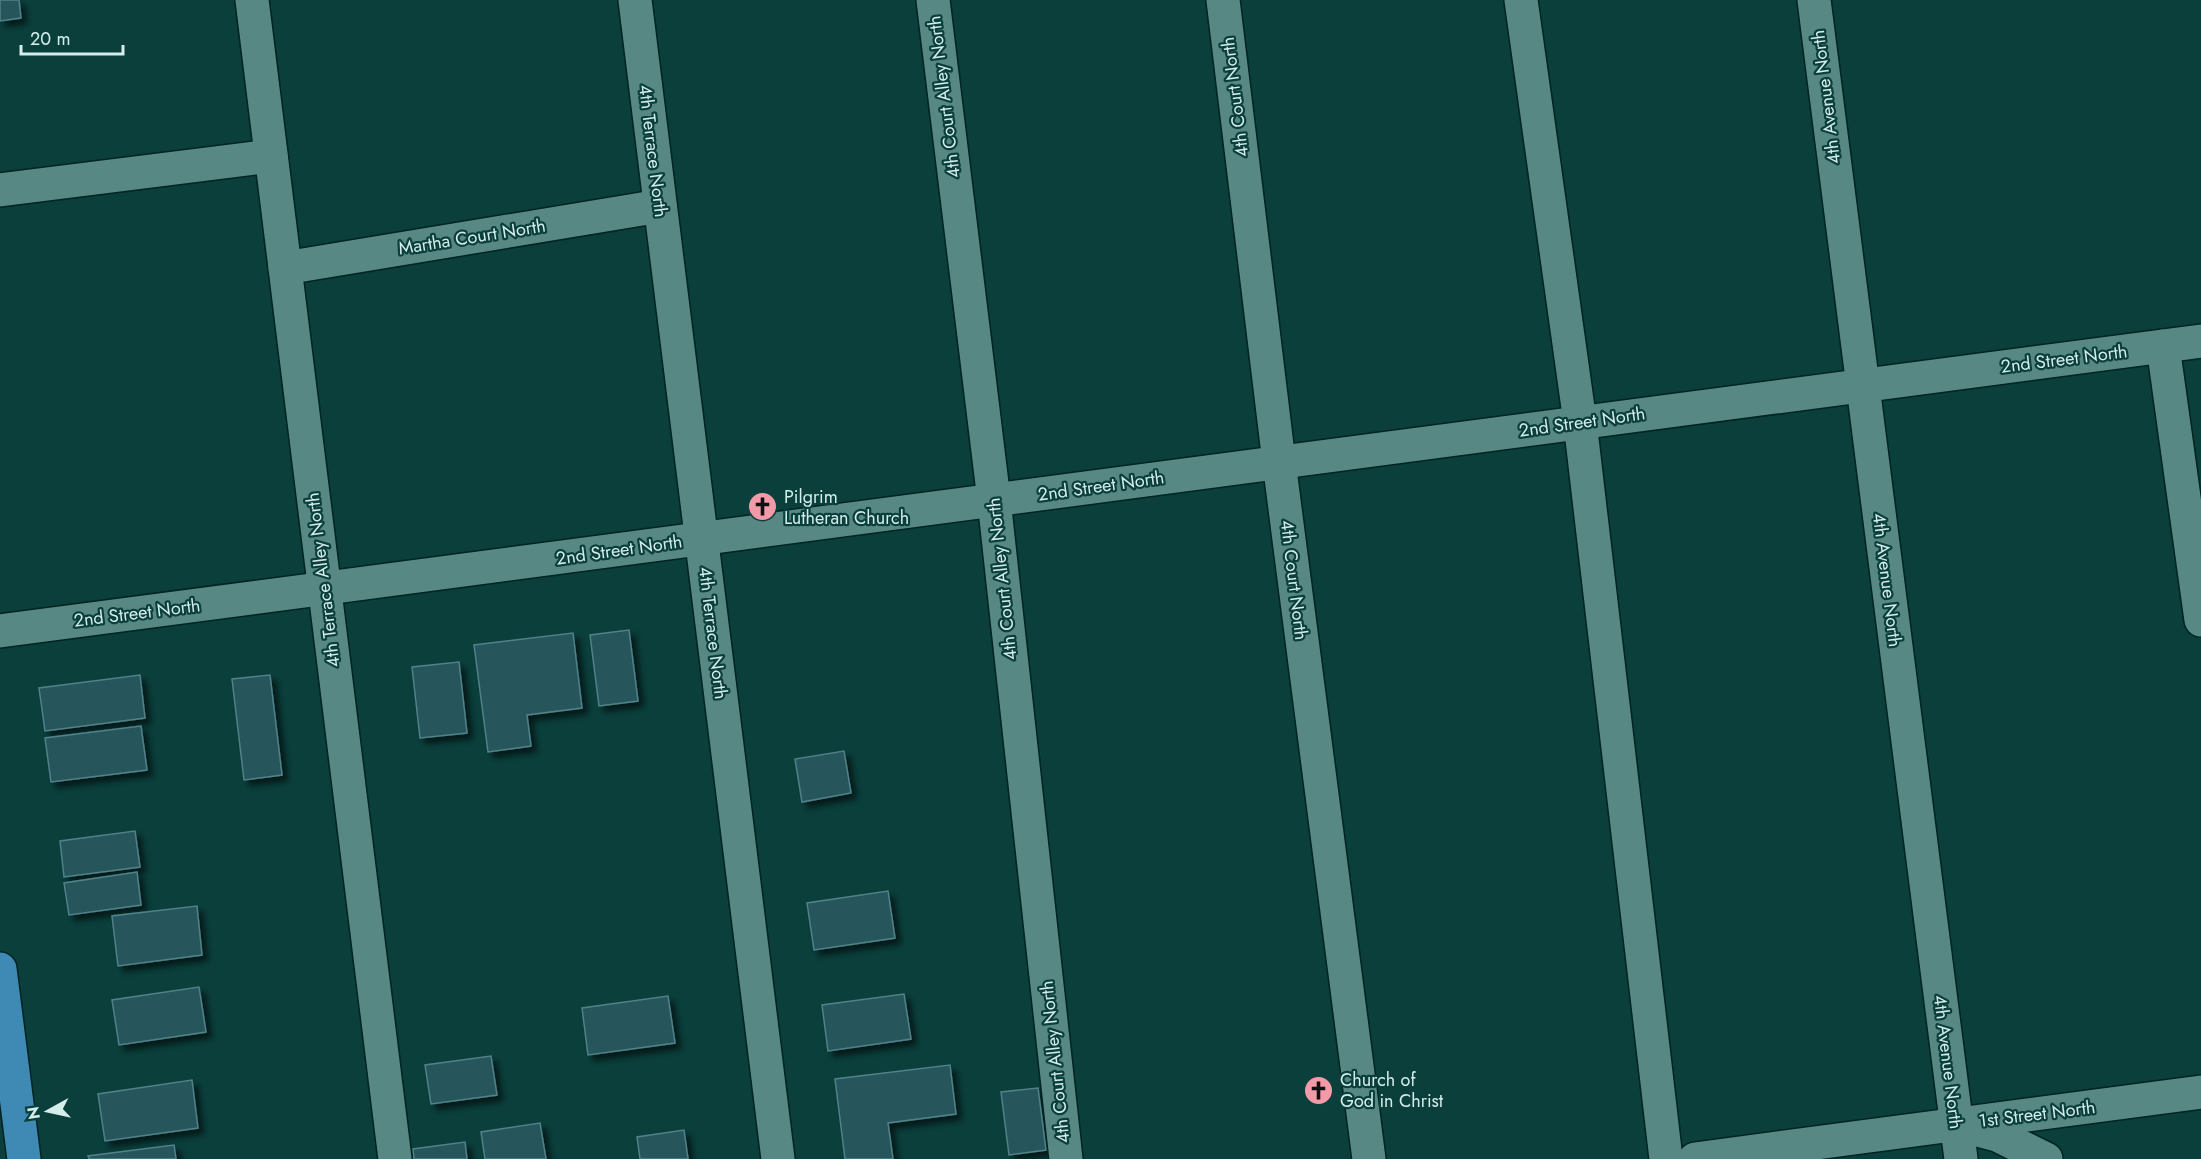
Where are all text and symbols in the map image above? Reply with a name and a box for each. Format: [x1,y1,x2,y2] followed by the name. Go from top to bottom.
[921,14,967,180] street label: 4th Court Alley North
[21,18,123,56] scale bar
[30,26,70,52] text: 20 m
[1805,28,1847,166] street label: 4th Avenue North
[1215,35,1255,159] street label: 4th Court North
[632,83,674,219] street label: 4th Terrace North
[397,213,547,261] street label: Martha Court North
[1999,338,2129,380] street label: 2nd Street North
[1517,400,1647,444] street label: 2nd Street North
[1036,464,1166,508] street label: 2nd Street North
[784,484,909,531] place label: Pilgrim Lutheran Church
[299,491,347,669] street label: 4th Terrace Alley North
[747,491,779,523] church icon: Pilgrim Lutheran Church
[981,496,1023,662] street label: 4th Court Alley North
[1866,511,1908,649] street label: 4th Avenue North
[1274,518,1314,642] street label: 4th Court North
[554,528,684,572] street label: 2nd Street North
[692,565,734,701] street label: 4th Terrace North
[72,592,202,634] street label: 2nd Street North
[1034,979,1076,1145] street label: 4th Court Alley North
[1927,993,1969,1131] street label: 4th Avenue North
[1340,1067,1444,1114] place label: Church of God in Christ
[1303,1074,1335,1106] church icon: Church of God in Christ
[18,1081,78,1141] north arrow
[1977,1094,2097,1134] street label: 1st Street North
[21,1105,46,1121] text: N

